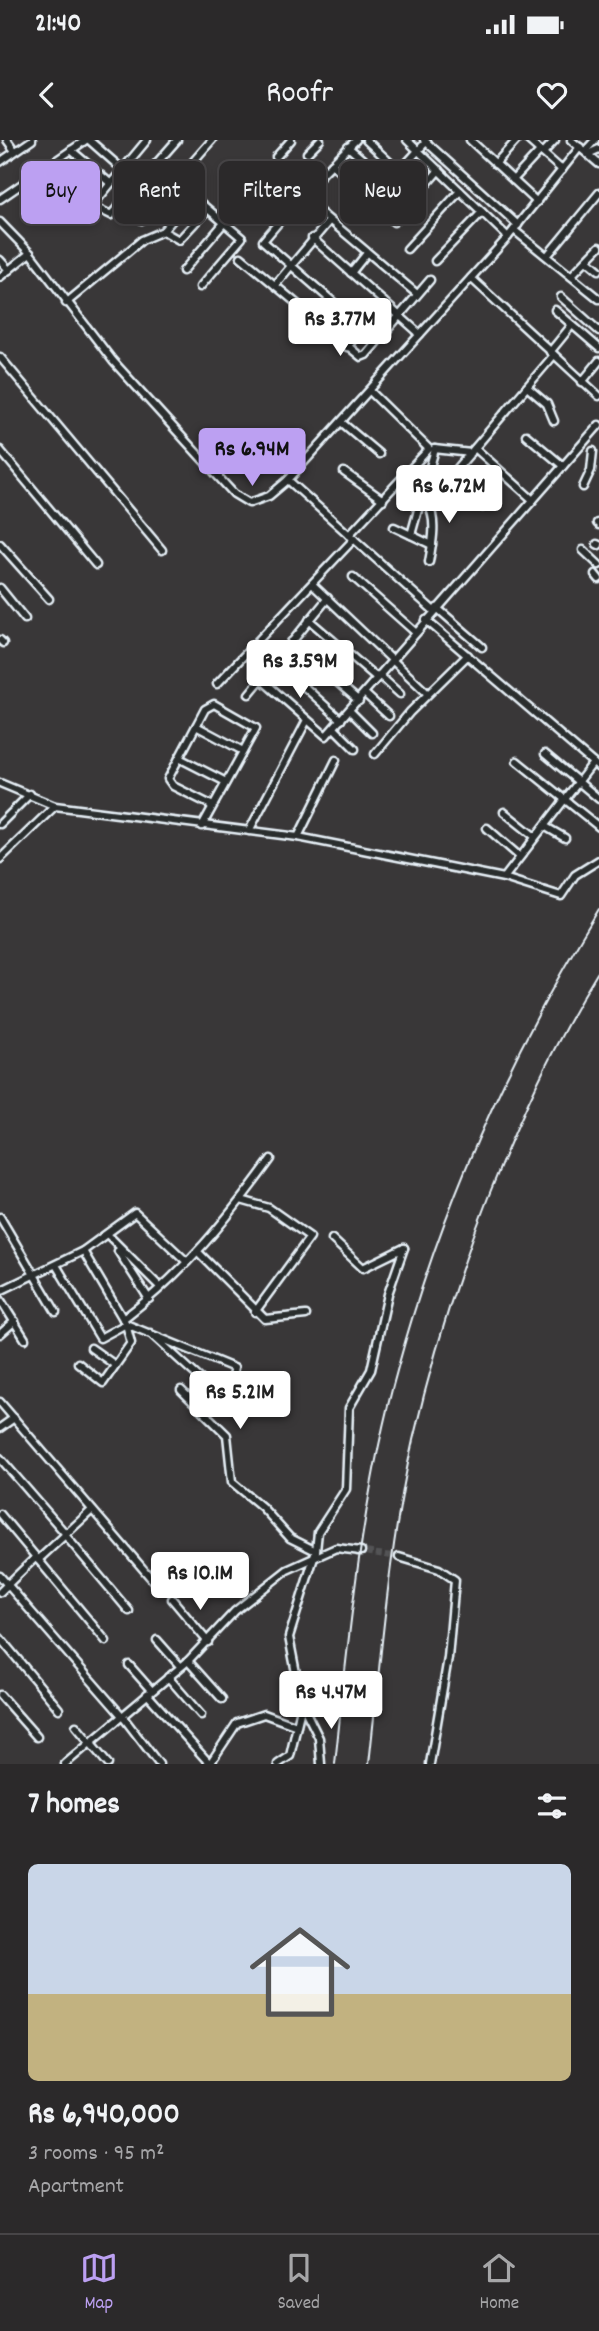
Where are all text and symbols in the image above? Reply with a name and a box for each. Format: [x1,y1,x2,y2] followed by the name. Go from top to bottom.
[35,6,81,43] text: 21:40
[266,72,333,118] text: Roofr
[28,76,66,114] icon: back
[533,76,571,114] icon: heart
[21,161,100,224] chip: Buy
[114,161,205,224] chip: Rent
[219,161,326,224] chip: Filters
[340,161,426,224] chip: New
[268,298,412,358] pin: Rs 3.77M
[304,304,376,337] text: Rs 3.77M
[180,428,324,488] pin: Rs 6.94M
[215,434,289,467] text: Rs 6.94M
[377,466,521,525] pin: Rs 6.72M
[412,471,486,504] text: Rs 6.72M
[228,640,372,700] pin: Rs 3.59M
[263,646,337,679] text: Rs 3.59M
[168,1372,312,1431] pin: Rs 5.21M
[205,1377,275,1410] text: Rs 5.21M
[128,1552,272,1612] pin: Rs 10.1M
[167,1558,233,1591] text: Rs 10.1M
[259,1672,403,1731] pin: Rs 4.47M
[295,1677,367,1710] text: Rs 4.47M
[28,1785,120,1828] text: 7 homes
[533,1787,571,1825] icon: filters
[237,1909,363,2035] icon: home
[28,2095,180,2138] text: Rs 6,940,000
[28,2138,164,2171] text: 3 rooms · 95 m²
[28,2171,124,2204] text: Apartment
[80,2249,118,2318] tab: Map
[277,2249,320,2318] tab: Saved
[480,2249,519,2318] tab: Home

